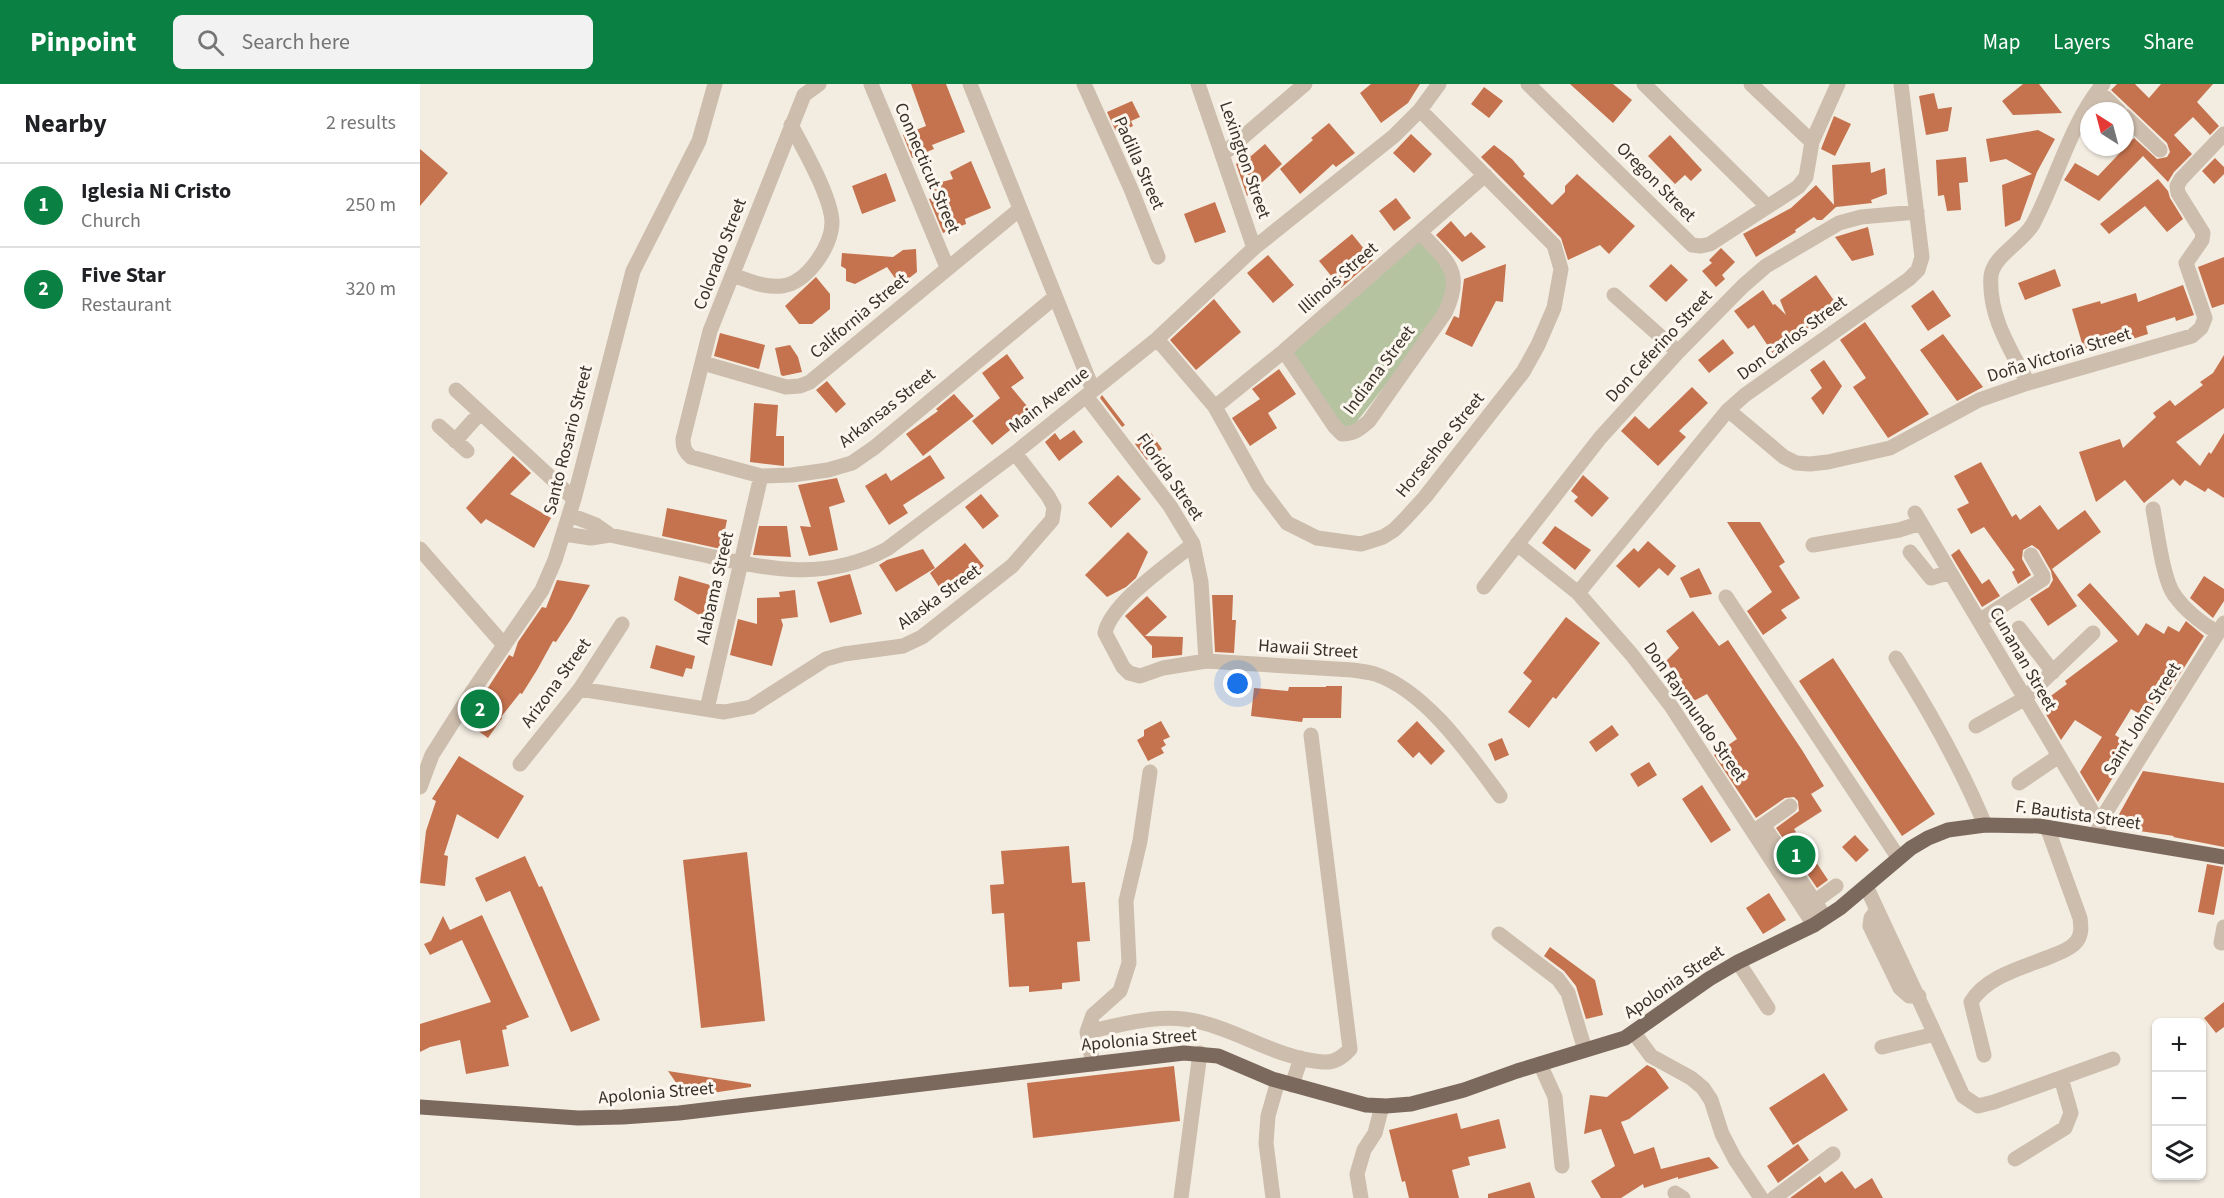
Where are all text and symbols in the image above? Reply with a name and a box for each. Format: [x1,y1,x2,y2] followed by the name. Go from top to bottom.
[173,15,593,69] search box
[30,22,137,62] text: Pinpoint
[194,26,227,59] icon: search
[242,26,350,58] text: Search here
[1983,27,2020,57] text: Map
[2053,27,2110,57] text: Layers
[2143,27,2194,57] text: Share
[1213,98,1277,222] street label: Lexington Street
[888,99,966,237] street label: Connecticut Street
[2080,102,2134,156] north arrow
[24,105,107,142] text: Nearby
[326,109,396,137] text: 2 results
[1107,112,1171,214] street label: Padilla Street
[1610,136,1702,228] street label: Oregon Street
[81,175,231,207] text: Iglesia Ni Cristo
[38,191,49,219] text: 1
[346,191,396,219] text: 250 m
[687,195,753,313] street label: Colorado Street
[81,207,141,235] text: Church
[1293,236,1383,320] street label: Illinois Street
[81,259,166,291] text: Five Star
[804,267,914,365] street label: California Street
[38,275,49,303] text: 2
[346,275,396,303] text: 320 m
[1600,284,1718,408] street label: Don Ceferino Street
[1732,290,1852,386] street label: Don Carlos Street
[81,291,172,319] text: Restaurant
[1337,320,1421,420] street label: Indiana Street
[1984,321,2134,389] street label: Doña Victoria Street
[1004,361,1094,439] street label: Main Avenue
[833,362,941,454] street label: Arkansas Street
[537,363,599,517] street label: Santo Rosario Street
[1390,387,1490,503] street label: Horseshoe Street
[1131,428,1209,526] street label: Florida Street
[690,529,740,647] street label: Alabama Street
[892,558,986,636] street label: Alaska Street
[1983,602,2063,716] street label: Cunanan Street
[515,633,597,733] street label: Arizona Street
[1257,633,1359,665] street label: Hawaii Street
[1637,637,1753,787] street label: Don Raymundo Street
[2097,658,2187,780] street label: Saint John Street
[1223,669,1252,698] your location
[460,686,500,732] pin: 2
[2014,794,2142,836] street label: F. Bautista Street
[1776,832,1816,878] pin: 1
[1619,939,1729,1025] street label: Apolonia Street
[2152,1018,2206,1180] map controls
[2152,1018,2206,1072] button: +
[1080,1022,1198,1058] street label: Apolonia Street
[2152,1072,2206,1126] button: −
[597,1075,715,1111] street label: Apolonia Street
[2152,1126,2206,1180] button: layers

